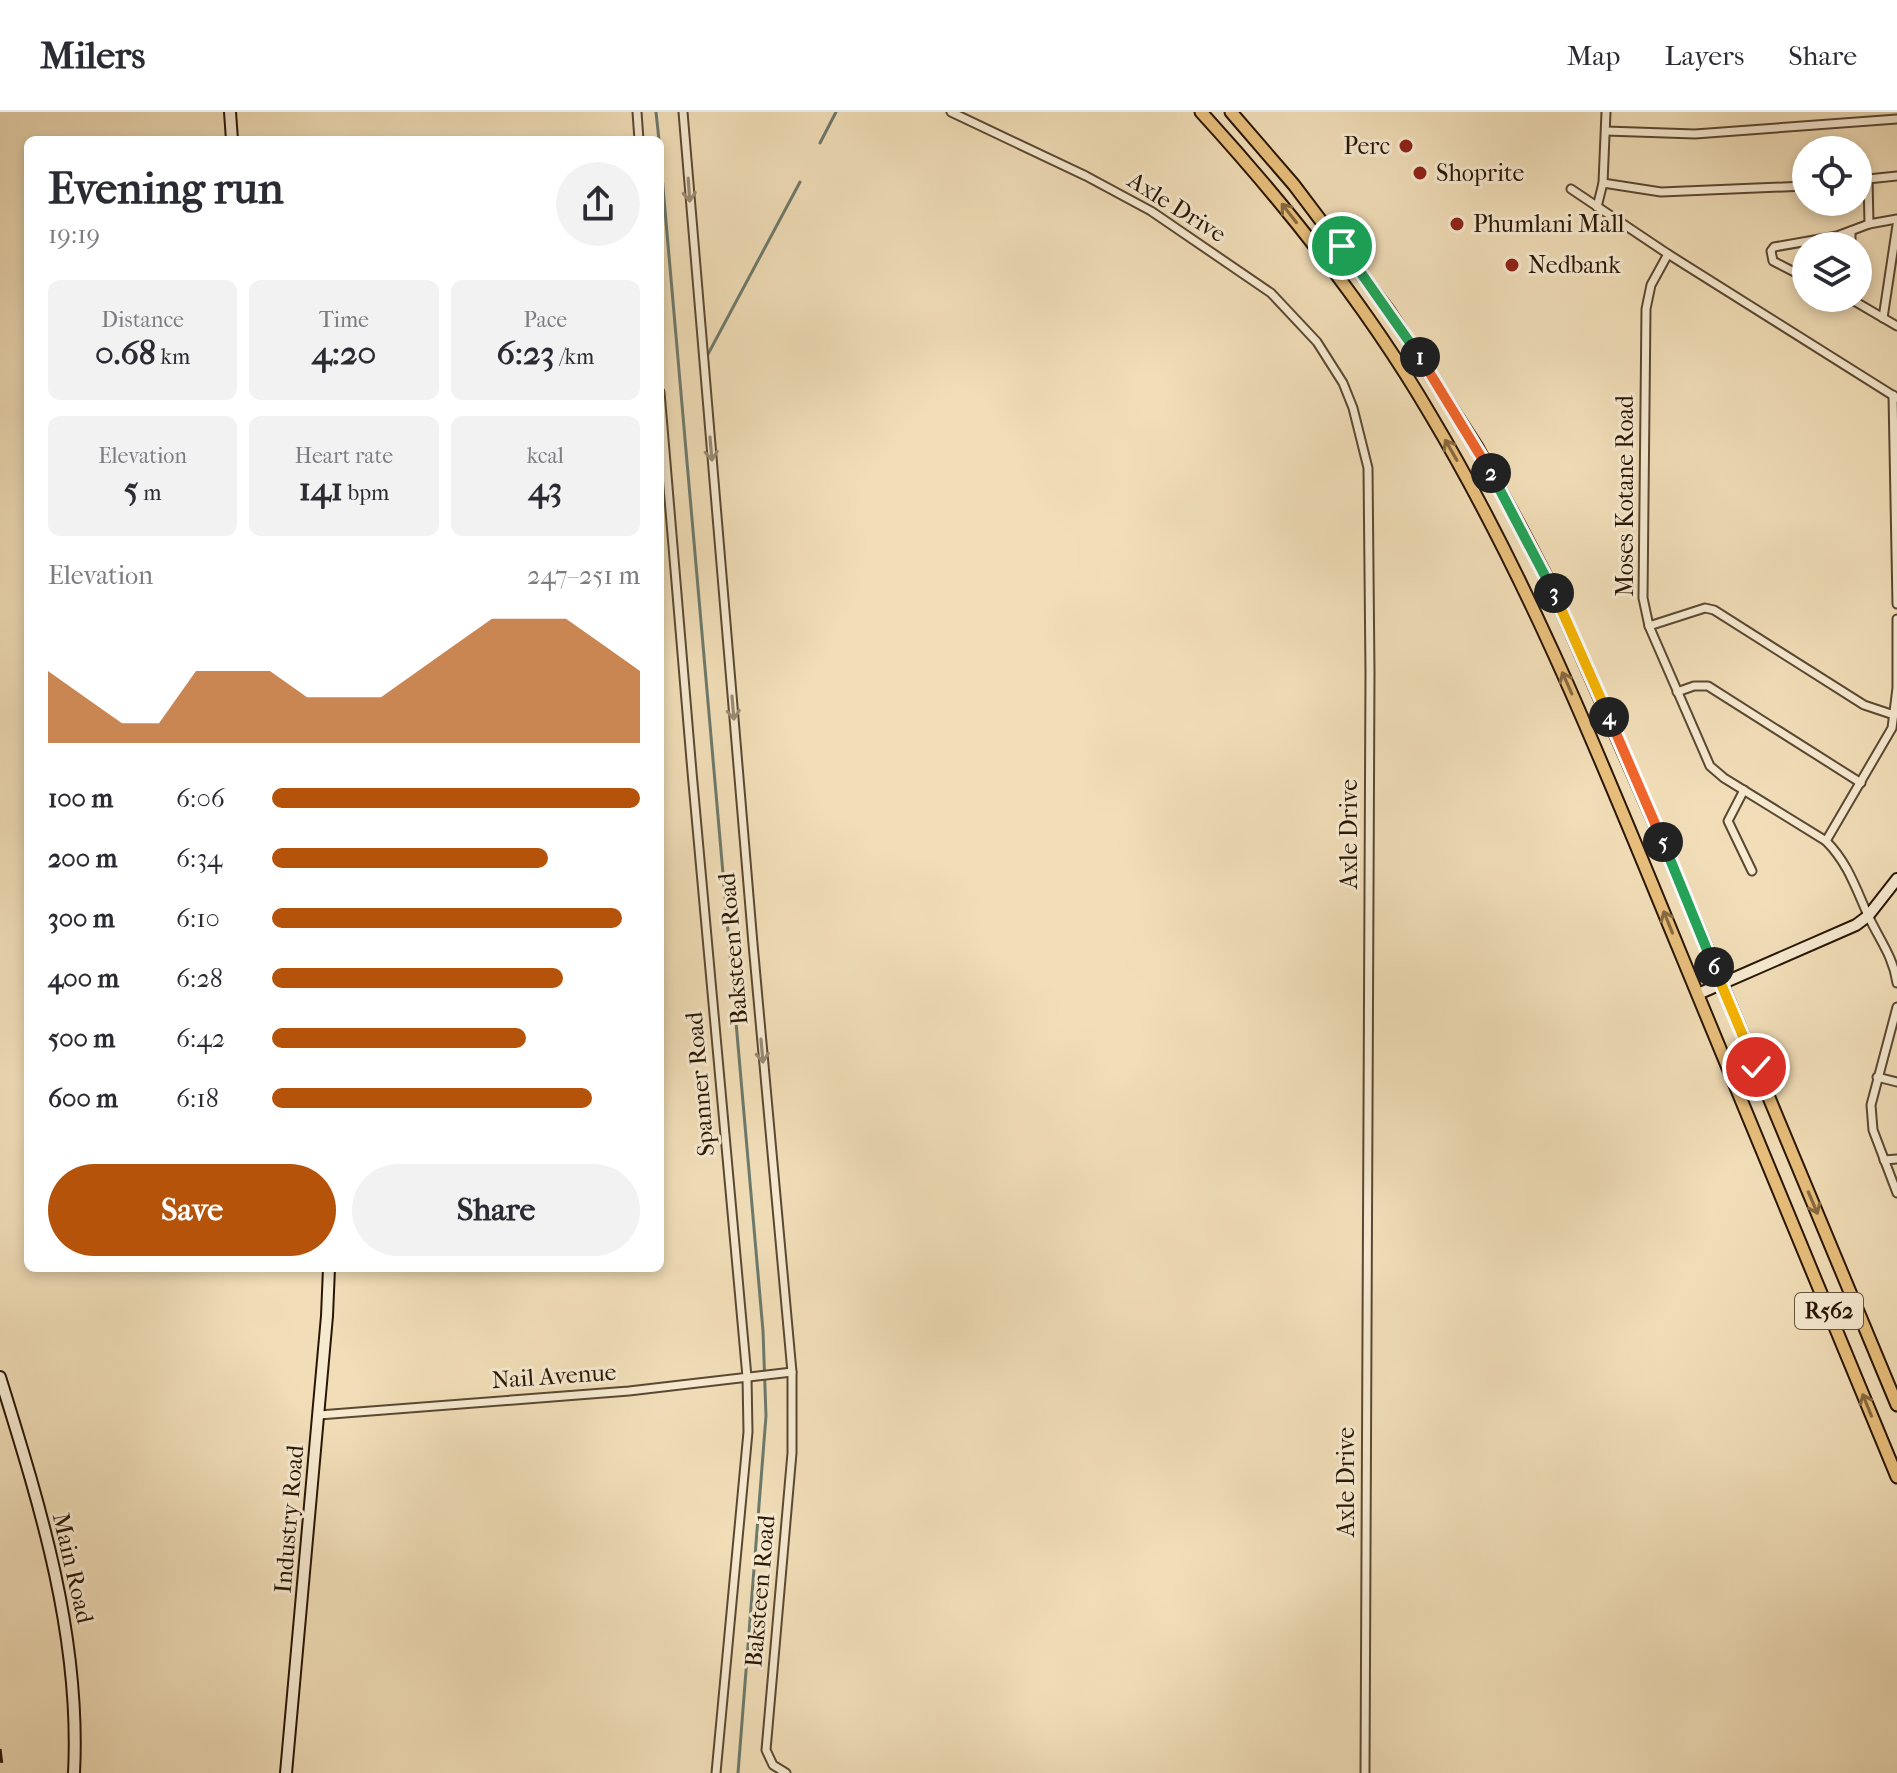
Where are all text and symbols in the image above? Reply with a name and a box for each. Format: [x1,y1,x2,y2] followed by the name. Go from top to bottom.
[40,33,145,78] text: Milers
[1567,39,1620,72] text: Map
[1664,39,1744,72] text: Layers
[1788,39,1857,72] text: Share
[1343,132,1390,160] place label: Perc
[1792,136,1872,312] map controls
[1792,136,1872,216] button: locate
[1397,137,1415,155] marker: Perc
[1436,159,1525,187] place label: Shoprite
[556,162,640,246] button: share
[48,163,283,214] text: Evening run
[1411,164,1429,182] marker: Shoprite
[1122,165,1231,248] street label: Axle Drive
[682,176,697,203] one-way arrow
[1280,203,1297,224] one-way arrow
[1473,210,1625,238] place label: Phumlani Mall
[1308,212,1376,280] pin
[1448,215,1466,233] marker: Phumlani Mall
[48,219,100,250] text: 19:19
[1320,224,1364,268] icon: arrive
[1792,232,1872,312] button: layers
[1528,251,1621,279] place label: Nedbank
[1503,256,1521,274] marker: Nedbank
[101,307,184,333] text: Distance
[319,307,369,333] text: Time
[523,307,567,333] text: Pace
[95,333,156,373] text: 0.68
[312,333,376,373] text: 4:20
[496,333,555,373] text: 6:23
[1400,337,1440,377] pin: 1
[156,344,190,370] text: km
[555,344,594,370] text: /km
[1416,344,1424,370] text: 1
[1611,394,1639,597] street label: Moses Kotane Road
[704,435,719,462] one-way arrow
[1443,439,1459,462] one-way arrow
[98,443,187,469] text: Elevation
[295,443,393,469] text: Heart rate
[527,443,564,469] text: kcal
[1471,453,1511,493] pin: 2
[1485,460,1497,486] text: 2
[124,469,139,509] text: 5
[299,469,343,509] text: 141
[528,469,562,509] text: 43
[139,480,162,506] text: m
[343,480,389,506] text: bpm
[48,560,153,591] text: Elevation
[527,560,640,591] text: 247–251 m
[1534,573,1574,613] pin: 3
[1549,580,1559,606] text: 3
[1559,671,1574,695] one-way arrow
[726,694,741,721] one-way arrow
[1589,697,1629,737] pin: 4
[1603,704,1616,730] text: 4
[1335,779,1363,890] street label: Axle Drive
[48,783,113,814] text: 100 m
[176,783,225,814] text: 6:06
[1643,822,1683,862] pin: 5
[1658,829,1668,855] text: 5
[48,843,117,874] text: 200 m
[176,843,222,874] text: 6:34
[712,871,754,1026] street label: Baksteen Road
[48,903,115,934] text: 300 m
[176,903,220,934] text: 6:10
[1660,910,1675,935] one-way arrow
[1694,947,1734,987] pin: 6
[1708,954,1720,980] text: 6
[48,963,119,994] text: 400 m
[176,963,223,994] text: 6:28
[680,1010,720,1157] street label: Spanner Road
[48,1023,115,1054] text: 500 m
[176,1023,225,1054] text: 6:42
[1722,1033,1790,1101] pin
[755,1037,770,1064] one-way arrow
[1734,1045,1778,1089] icon: check
[48,1083,118,1114] text: 600 m
[176,1083,219,1114] text: 6:18
[48,1164,336,1256] button: Save
[352,1164,640,1256] button: Share
[1807,1191,1822,1215] one-way arrow
[1795,1293,1863,1329] road number: R562
[491,1358,618,1394] street label: Nail Avenue
[1859,1393,1874,1418] one-way arrow
[1332,1427,1360,1538] street label: Axle Drive
[269,1443,310,1594] street label: Industry Road
[47,1510,100,1627] street label: Main Road
[739,1513,781,1668] street label: Baksteen Road

